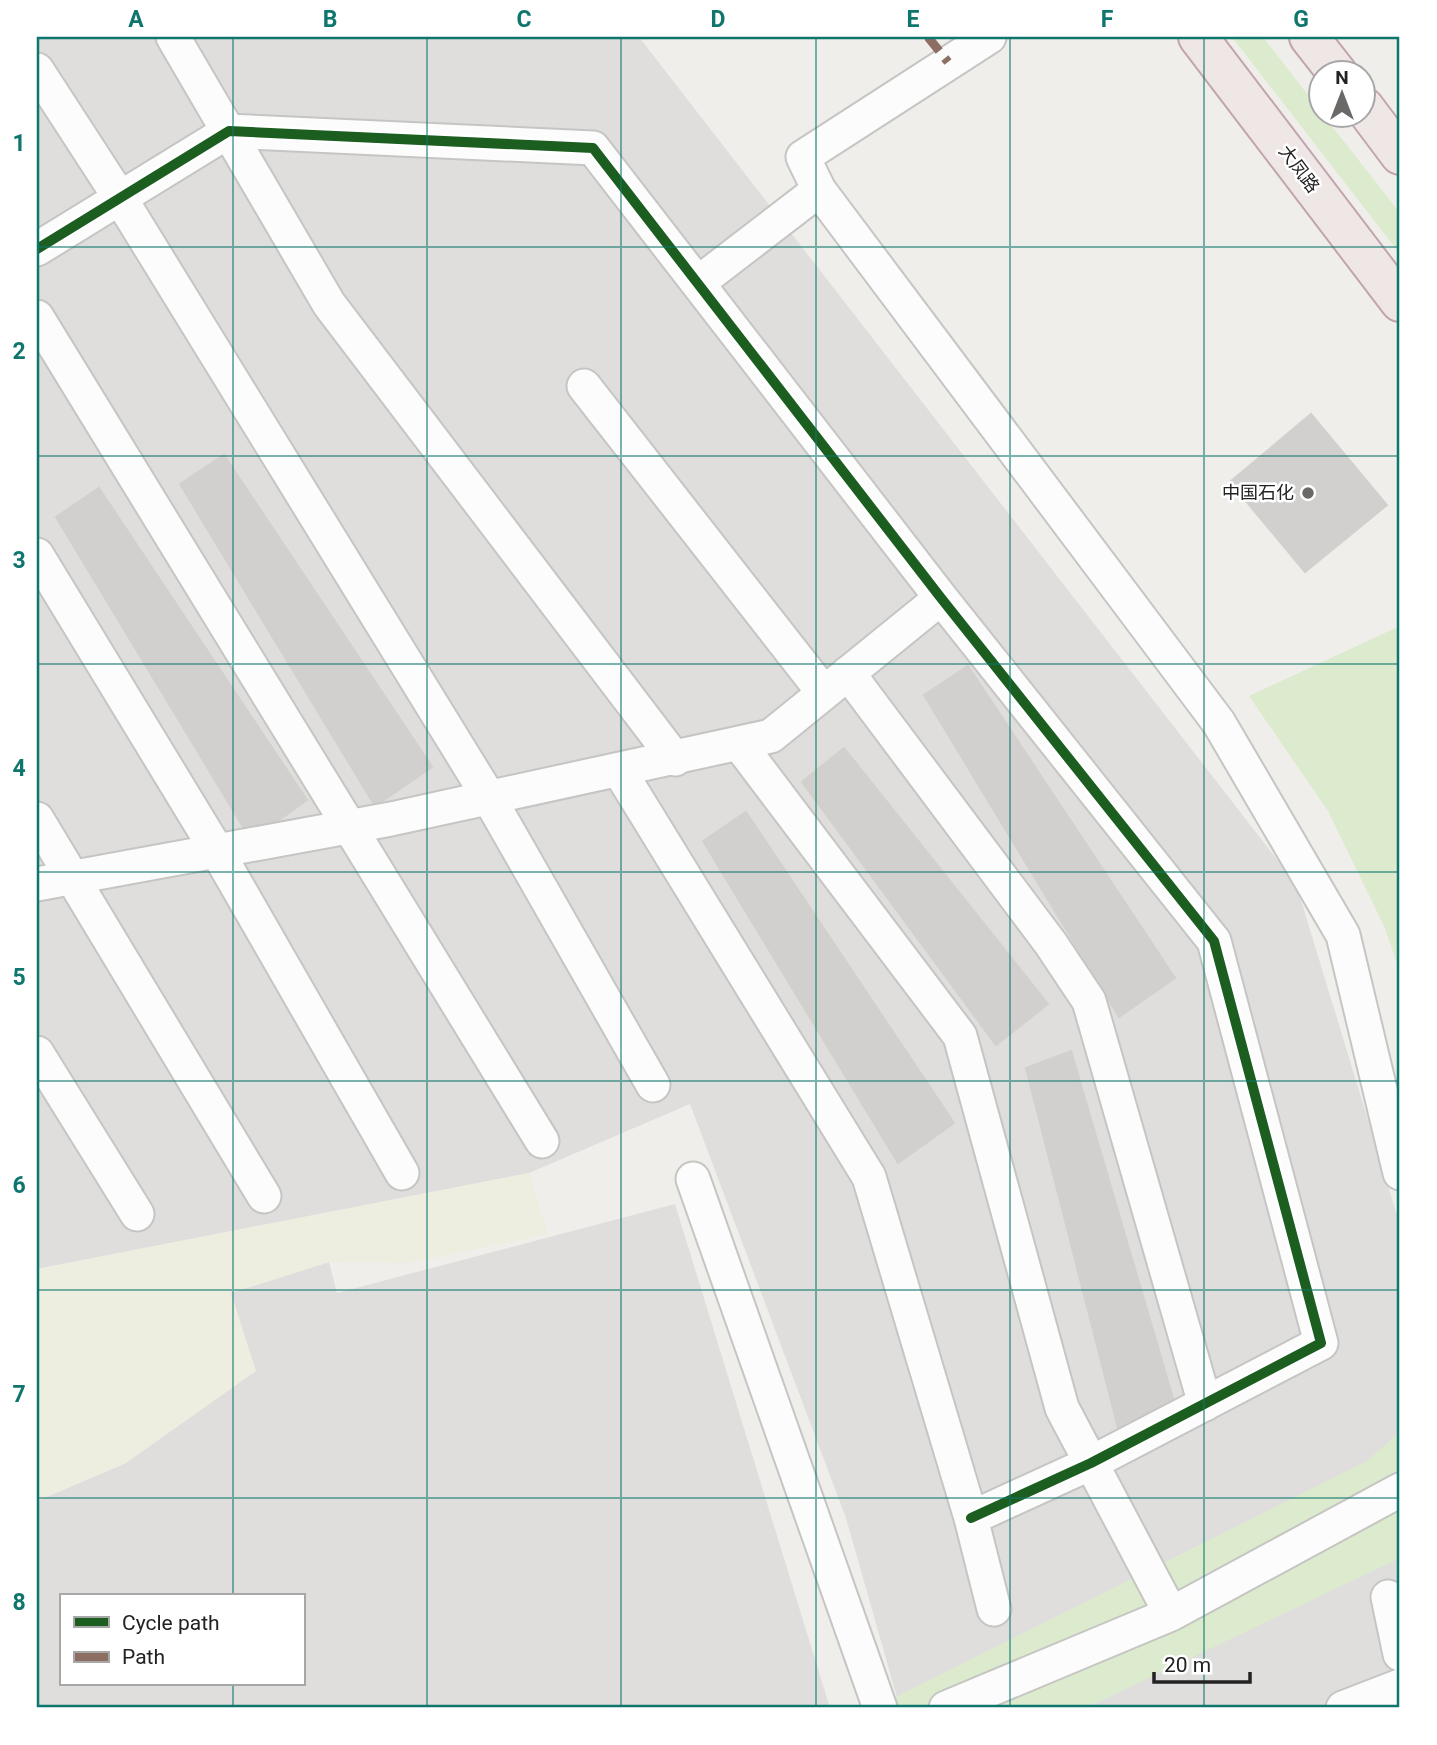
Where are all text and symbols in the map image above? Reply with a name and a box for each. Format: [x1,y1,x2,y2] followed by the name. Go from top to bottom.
[128,6,144,33] text: A
[323,6,337,33] text: B
[516,6,532,33] text: C
[711,6,725,33] text: D
[907,6,920,33] text: E
[1101,6,1114,33] text: F
[1293,6,1309,33] text: G
[1308,60,1378,130] north arrow
[1335,66,1349,89] text: N
[12,130,26,157] text: 1
[1275,141,1324,197] street label: 大凤路
[12,338,26,365] text: 2
[1222,482,1294,503] place label: 中国石化
[1300,485,1316,501] marker: 中国石化
[12,547,26,574] text: 3
[12,755,26,782] text: 4
[12,964,26,991] text: 5
[12,1172,26,1199] text: 6
[12,1381,26,1408] text: 7
[12,1589,26,1616] text: 8
[60,1594,304,1686] legend
[122,1611,220,1635] text: Cycle path
[1154,1640,1250,1684] scale bar
[122,1645,165,1669] text: Path
[1164,1653,1211,1677] text: 20 m

